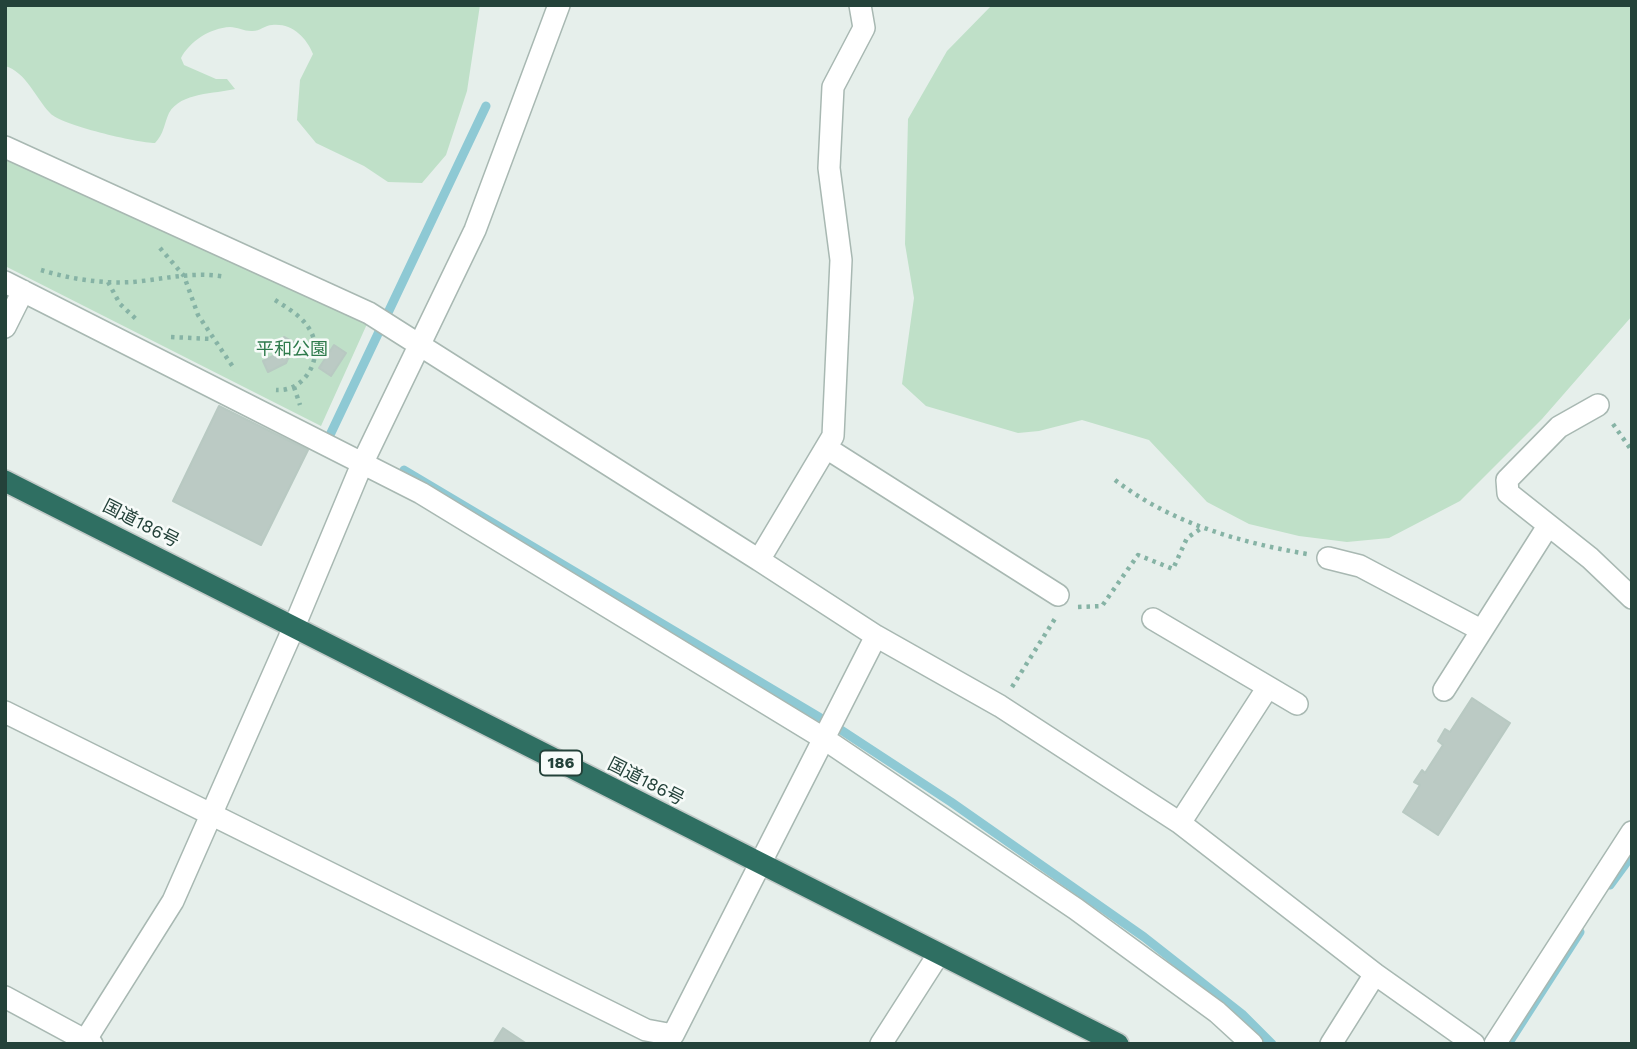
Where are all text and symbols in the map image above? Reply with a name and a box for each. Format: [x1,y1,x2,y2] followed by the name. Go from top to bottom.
[256,339,328,361] park label: 平和公園
[99,496,183,552] street label: 国道186号
[540,750,582,776] road number: 186
[604,754,688,810] street label: 国道186号

